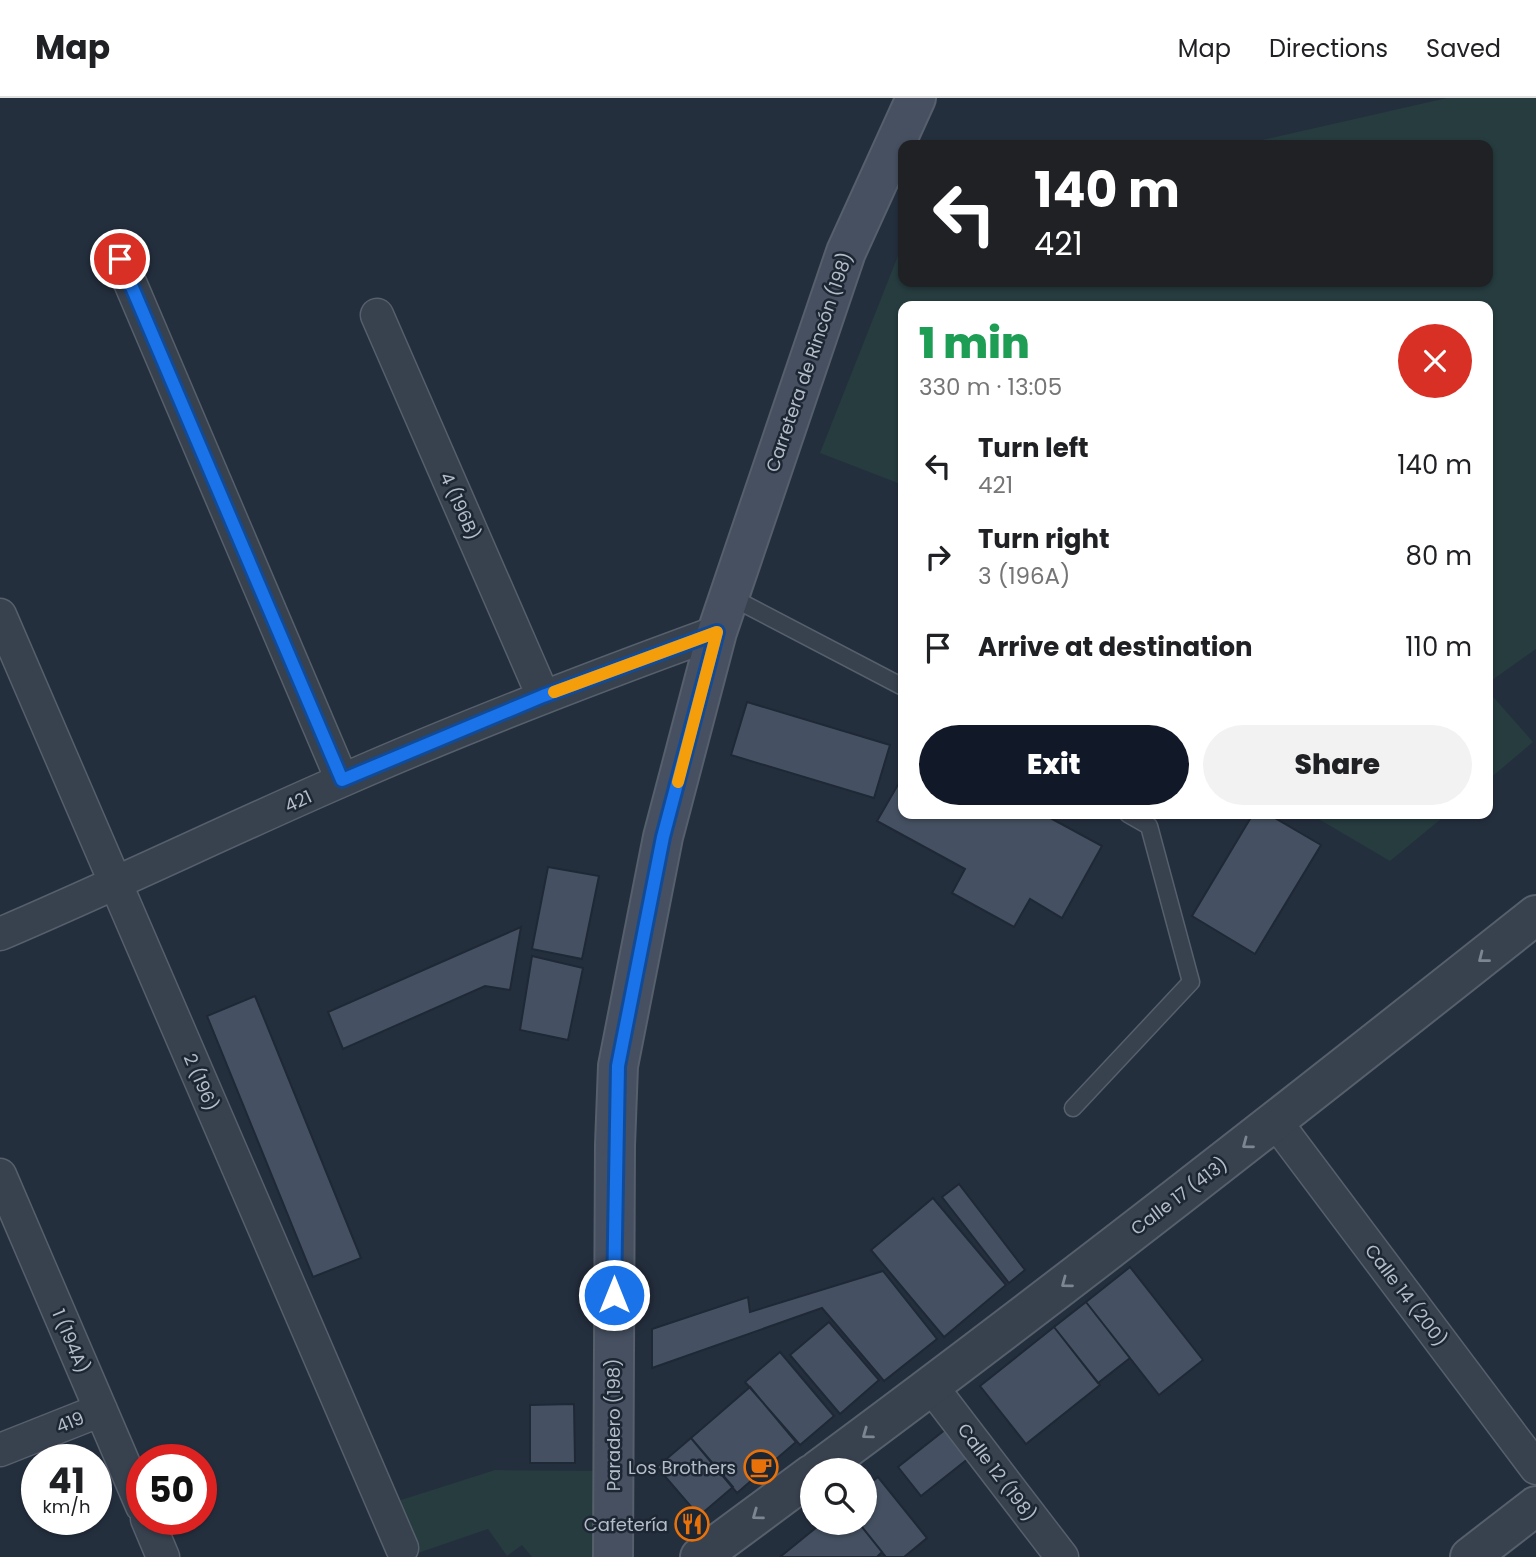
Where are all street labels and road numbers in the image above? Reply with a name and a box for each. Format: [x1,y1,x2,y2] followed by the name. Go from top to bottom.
[760,249,858,475] street label: Carretera de Rincón (198)
[434,468,486,544] street label: 4 (196B)
[280,784,316,818] street label: 421
[178,1049,224,1115] street label: 2 (196)
[1125,1151,1233,1241] street label: Calle 17 (413)
[1359,1239,1453,1351] street label: Calle 14 (200)
[46,1305,96,1377] street label: 1 (194A)
[601,1359,626,1491] street label: Paradero (198)
[52,1405,88,1439] street label: 419
[952,1418,1042,1526] street label: Calle 12 (198)

